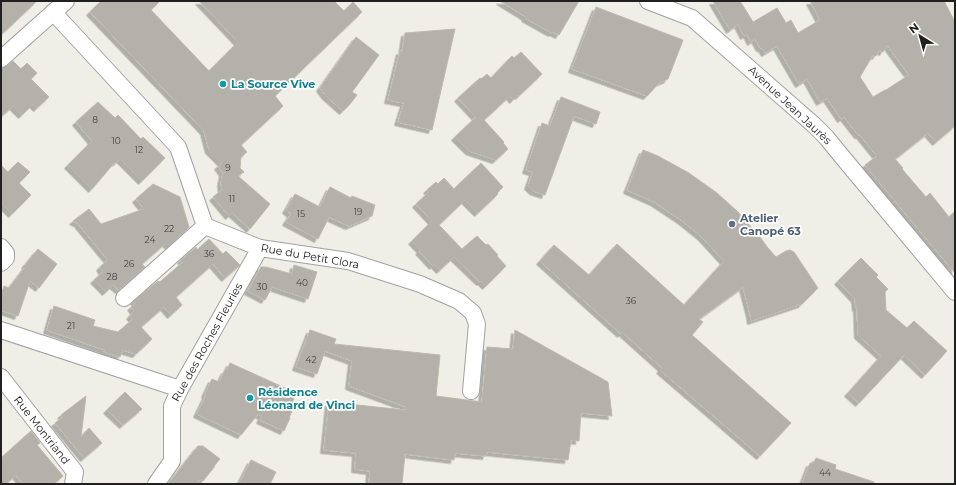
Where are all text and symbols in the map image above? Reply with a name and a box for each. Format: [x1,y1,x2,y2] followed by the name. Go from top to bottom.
[900,16,940,56] north arrow
[906,20,922,36] text: N
[745,63,835,148] street label: Avenue Jean Jaurès
[231,77,315,91] place label: La Source Vive
[218,79,228,89] marker: La Source Vive
[92,114,98,125] house number: 8
[111,135,121,146] house number: 10
[135,144,143,155] house number: 12
[225,162,231,173] house number: 9
[229,193,235,204] house number: 11
[354,206,363,217] house number: 19
[297,208,305,219] house number: 15
[739,211,801,238] place label: Atelier Canopé 63
[727,219,737,229] marker: Atelier Canopé 63
[164,223,174,234] house number: 22
[145,234,155,245] house number: 24
[260,240,360,272] street label: Rue du Petit Clora
[204,248,215,259] house number: 36
[124,258,135,269] house number: 26
[107,271,118,282] house number: 28
[296,277,308,288] house number: 40
[168,280,246,404] street label: Rue des Roches Fleuries
[256,281,268,292] house number: 30
[626,295,637,306] house number: 36
[67,320,75,331] house number: 21
[305,354,317,365] house number: 42
[258,385,355,412] place label: Résidence Léonard de Vinci
[11,393,73,467] street label: Rue Montriand
[245,393,255,403] marker: Résidence Léonard de Vinci
[819,467,831,478] house number: 44

